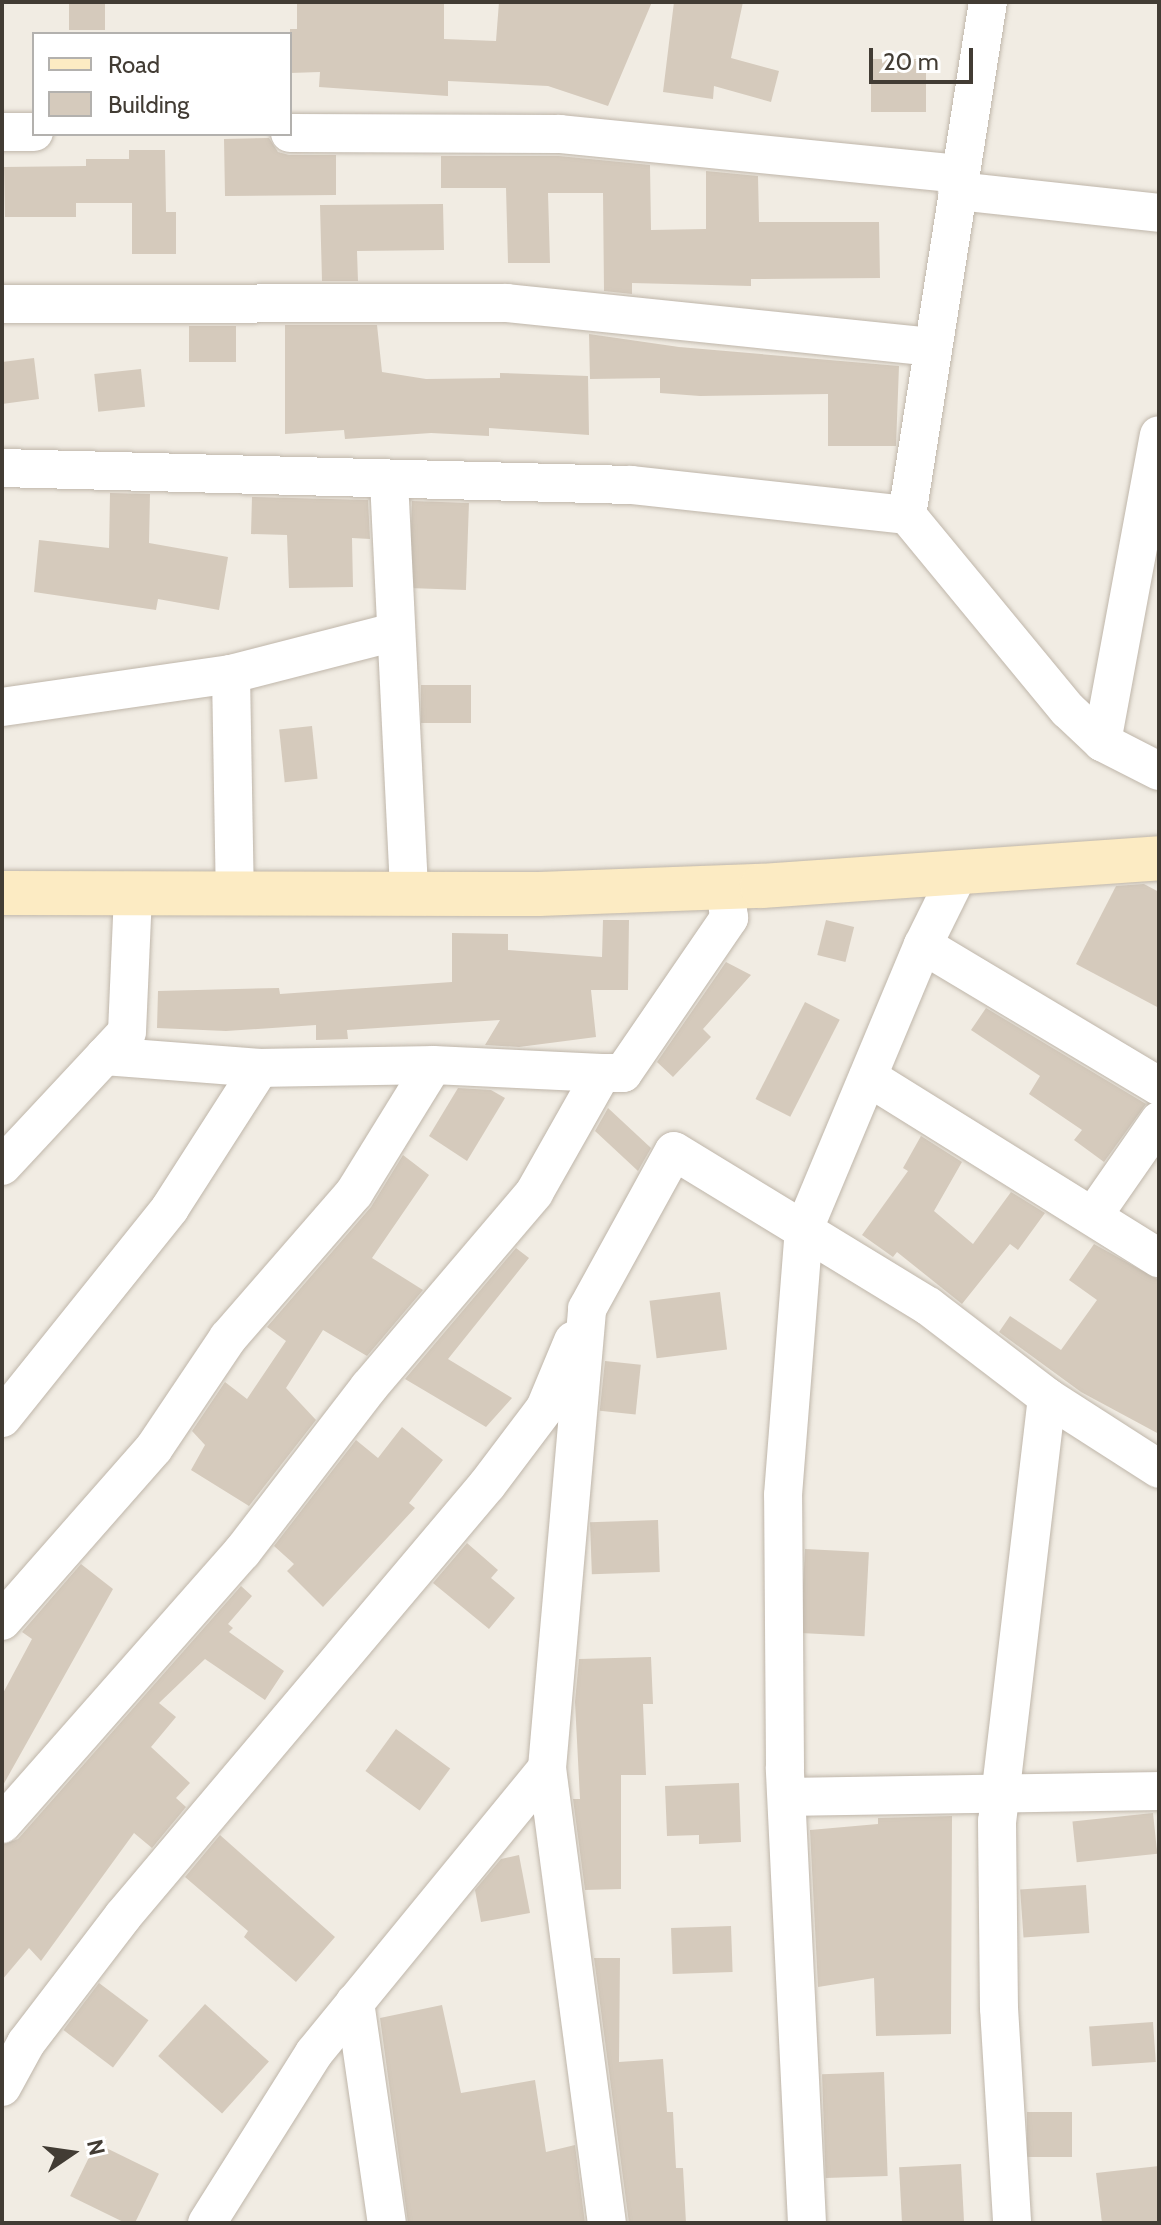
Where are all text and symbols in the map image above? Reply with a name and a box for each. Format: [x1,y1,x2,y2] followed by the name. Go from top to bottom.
[32,32,292,136] legend
[873,32,977,82] scale bar
[883,47,939,76] text: 20 m
[108,50,160,79] text: Road
[108,90,189,119] text: Building
[32,2113,112,2193] north arrow
[81,2137,111,2158] text: N

